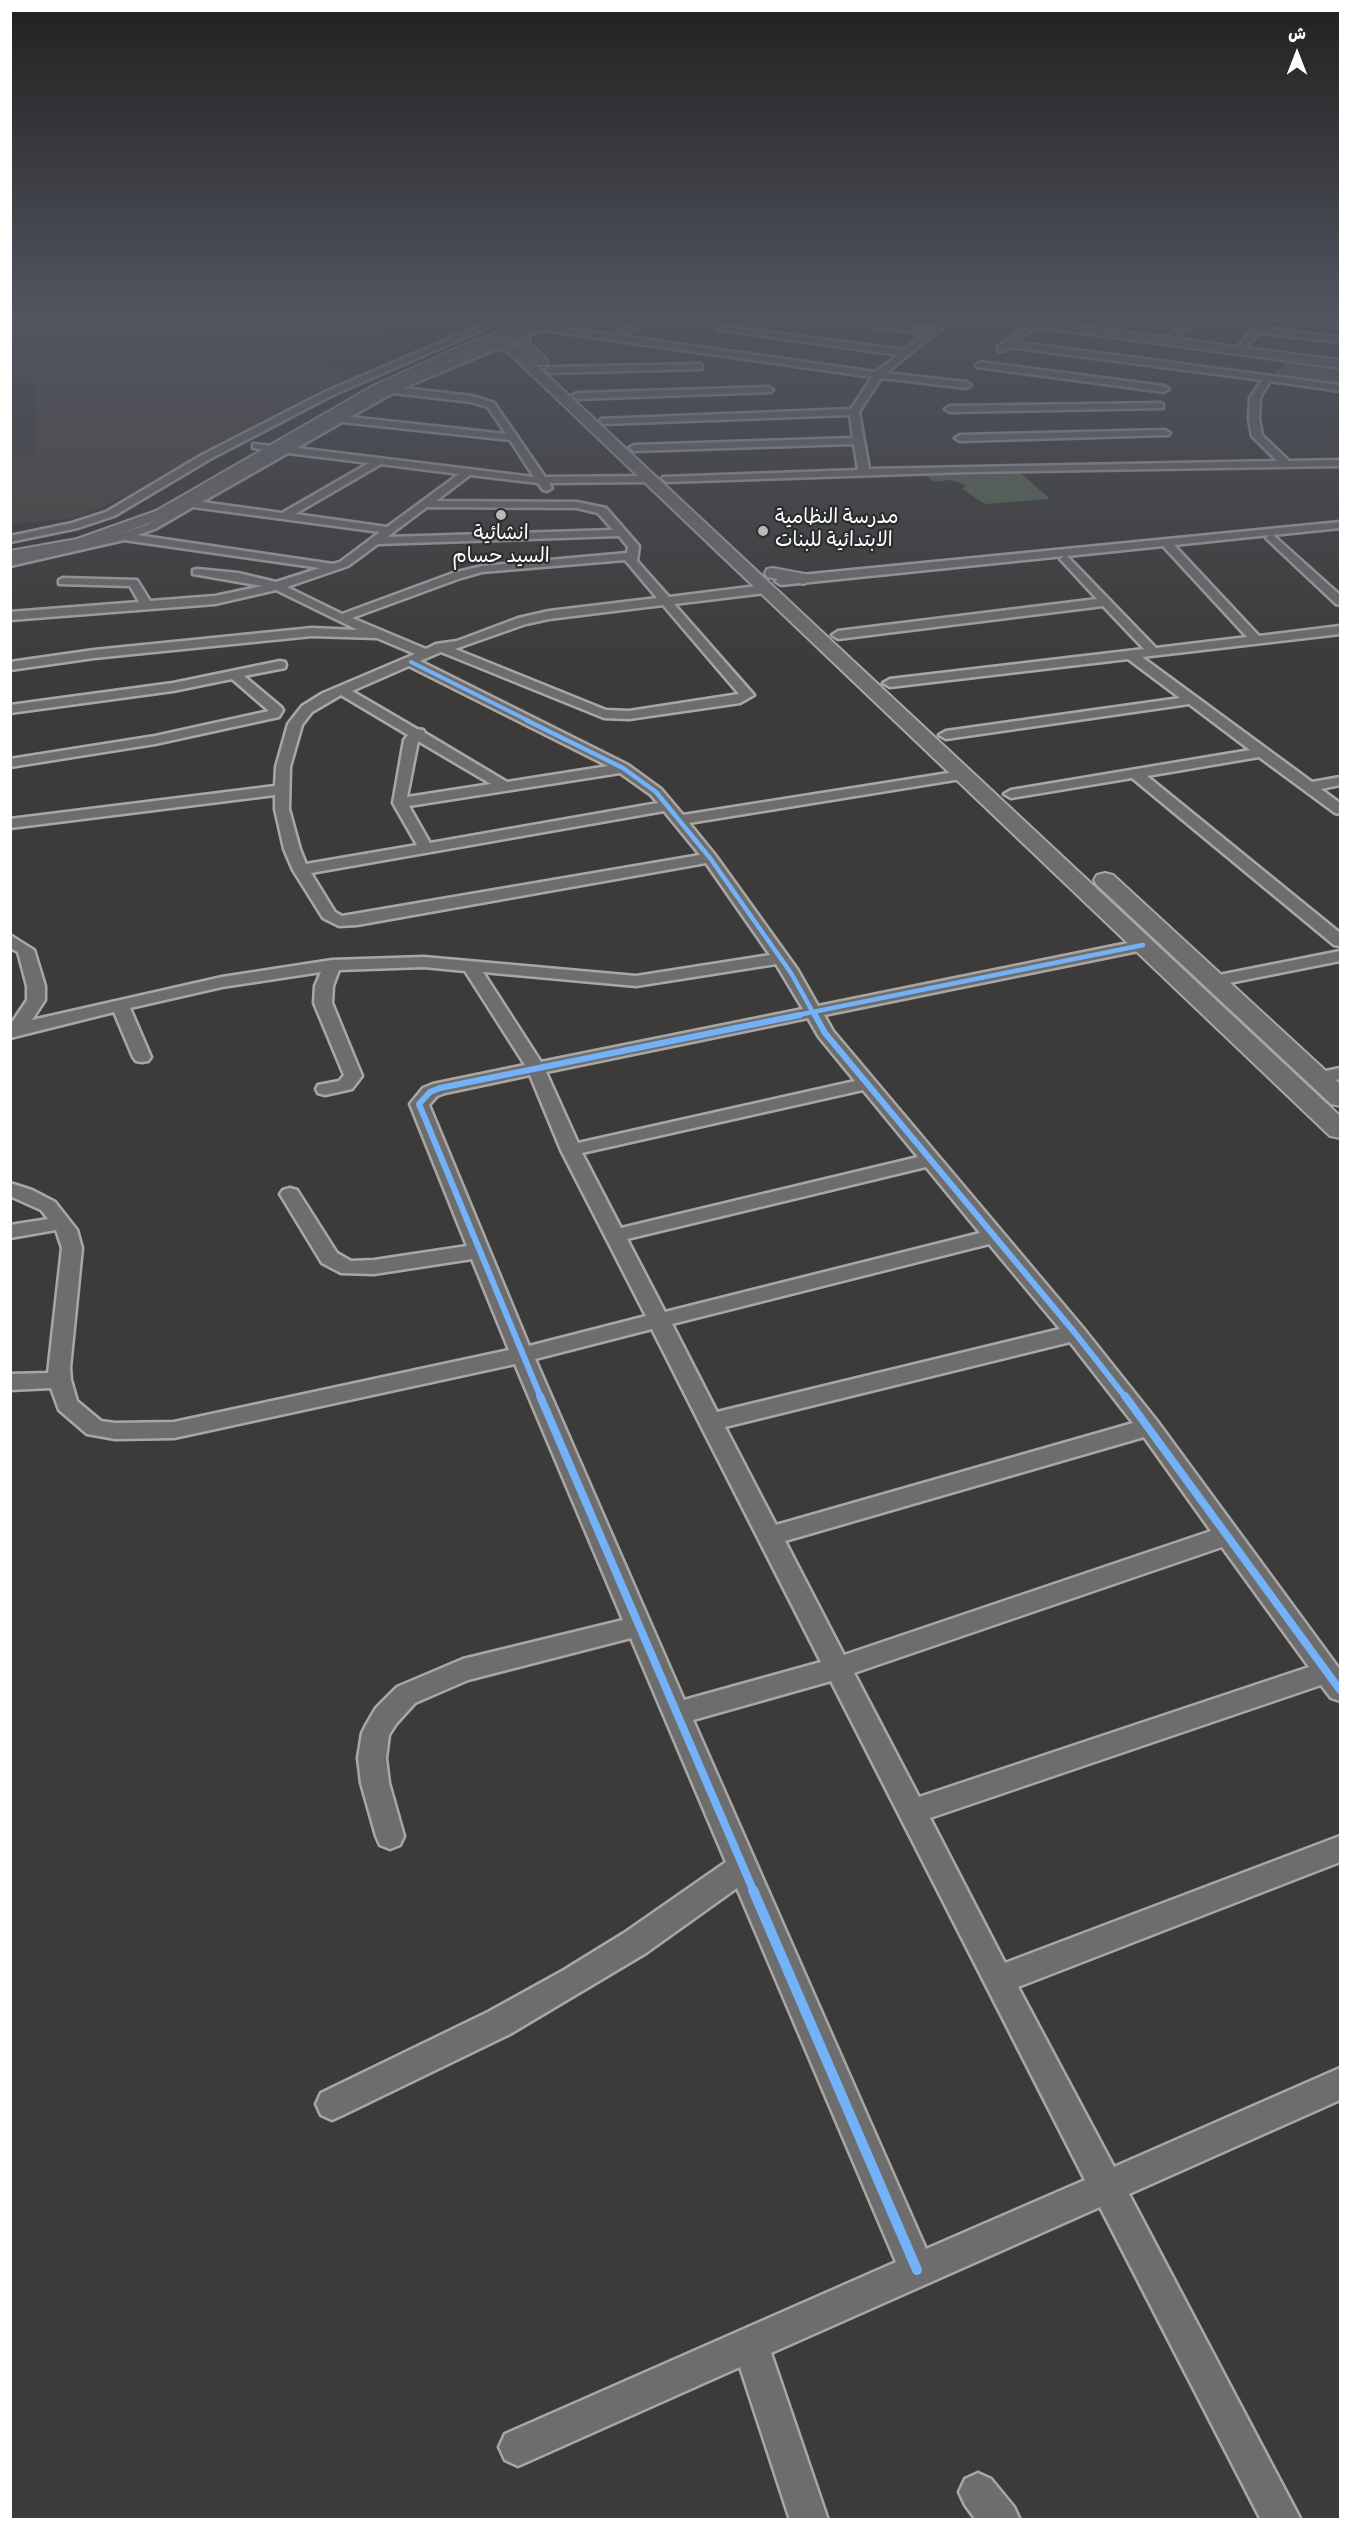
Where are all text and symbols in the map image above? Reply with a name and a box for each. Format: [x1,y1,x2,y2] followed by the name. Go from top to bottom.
[1267,24,1327,84] north arrow
[1288,24,1306,47] text: ش
[494,508,508,522] marker: انشائية السيد حسام
[775,508,898,555] place label: مدرسة النظامية الابتدائية للبنات
[452,524,550,571] place label: انشائية السيد حسام
[756,524,770,538] marker: مدرسة النظامية الابتدائية للبنات

